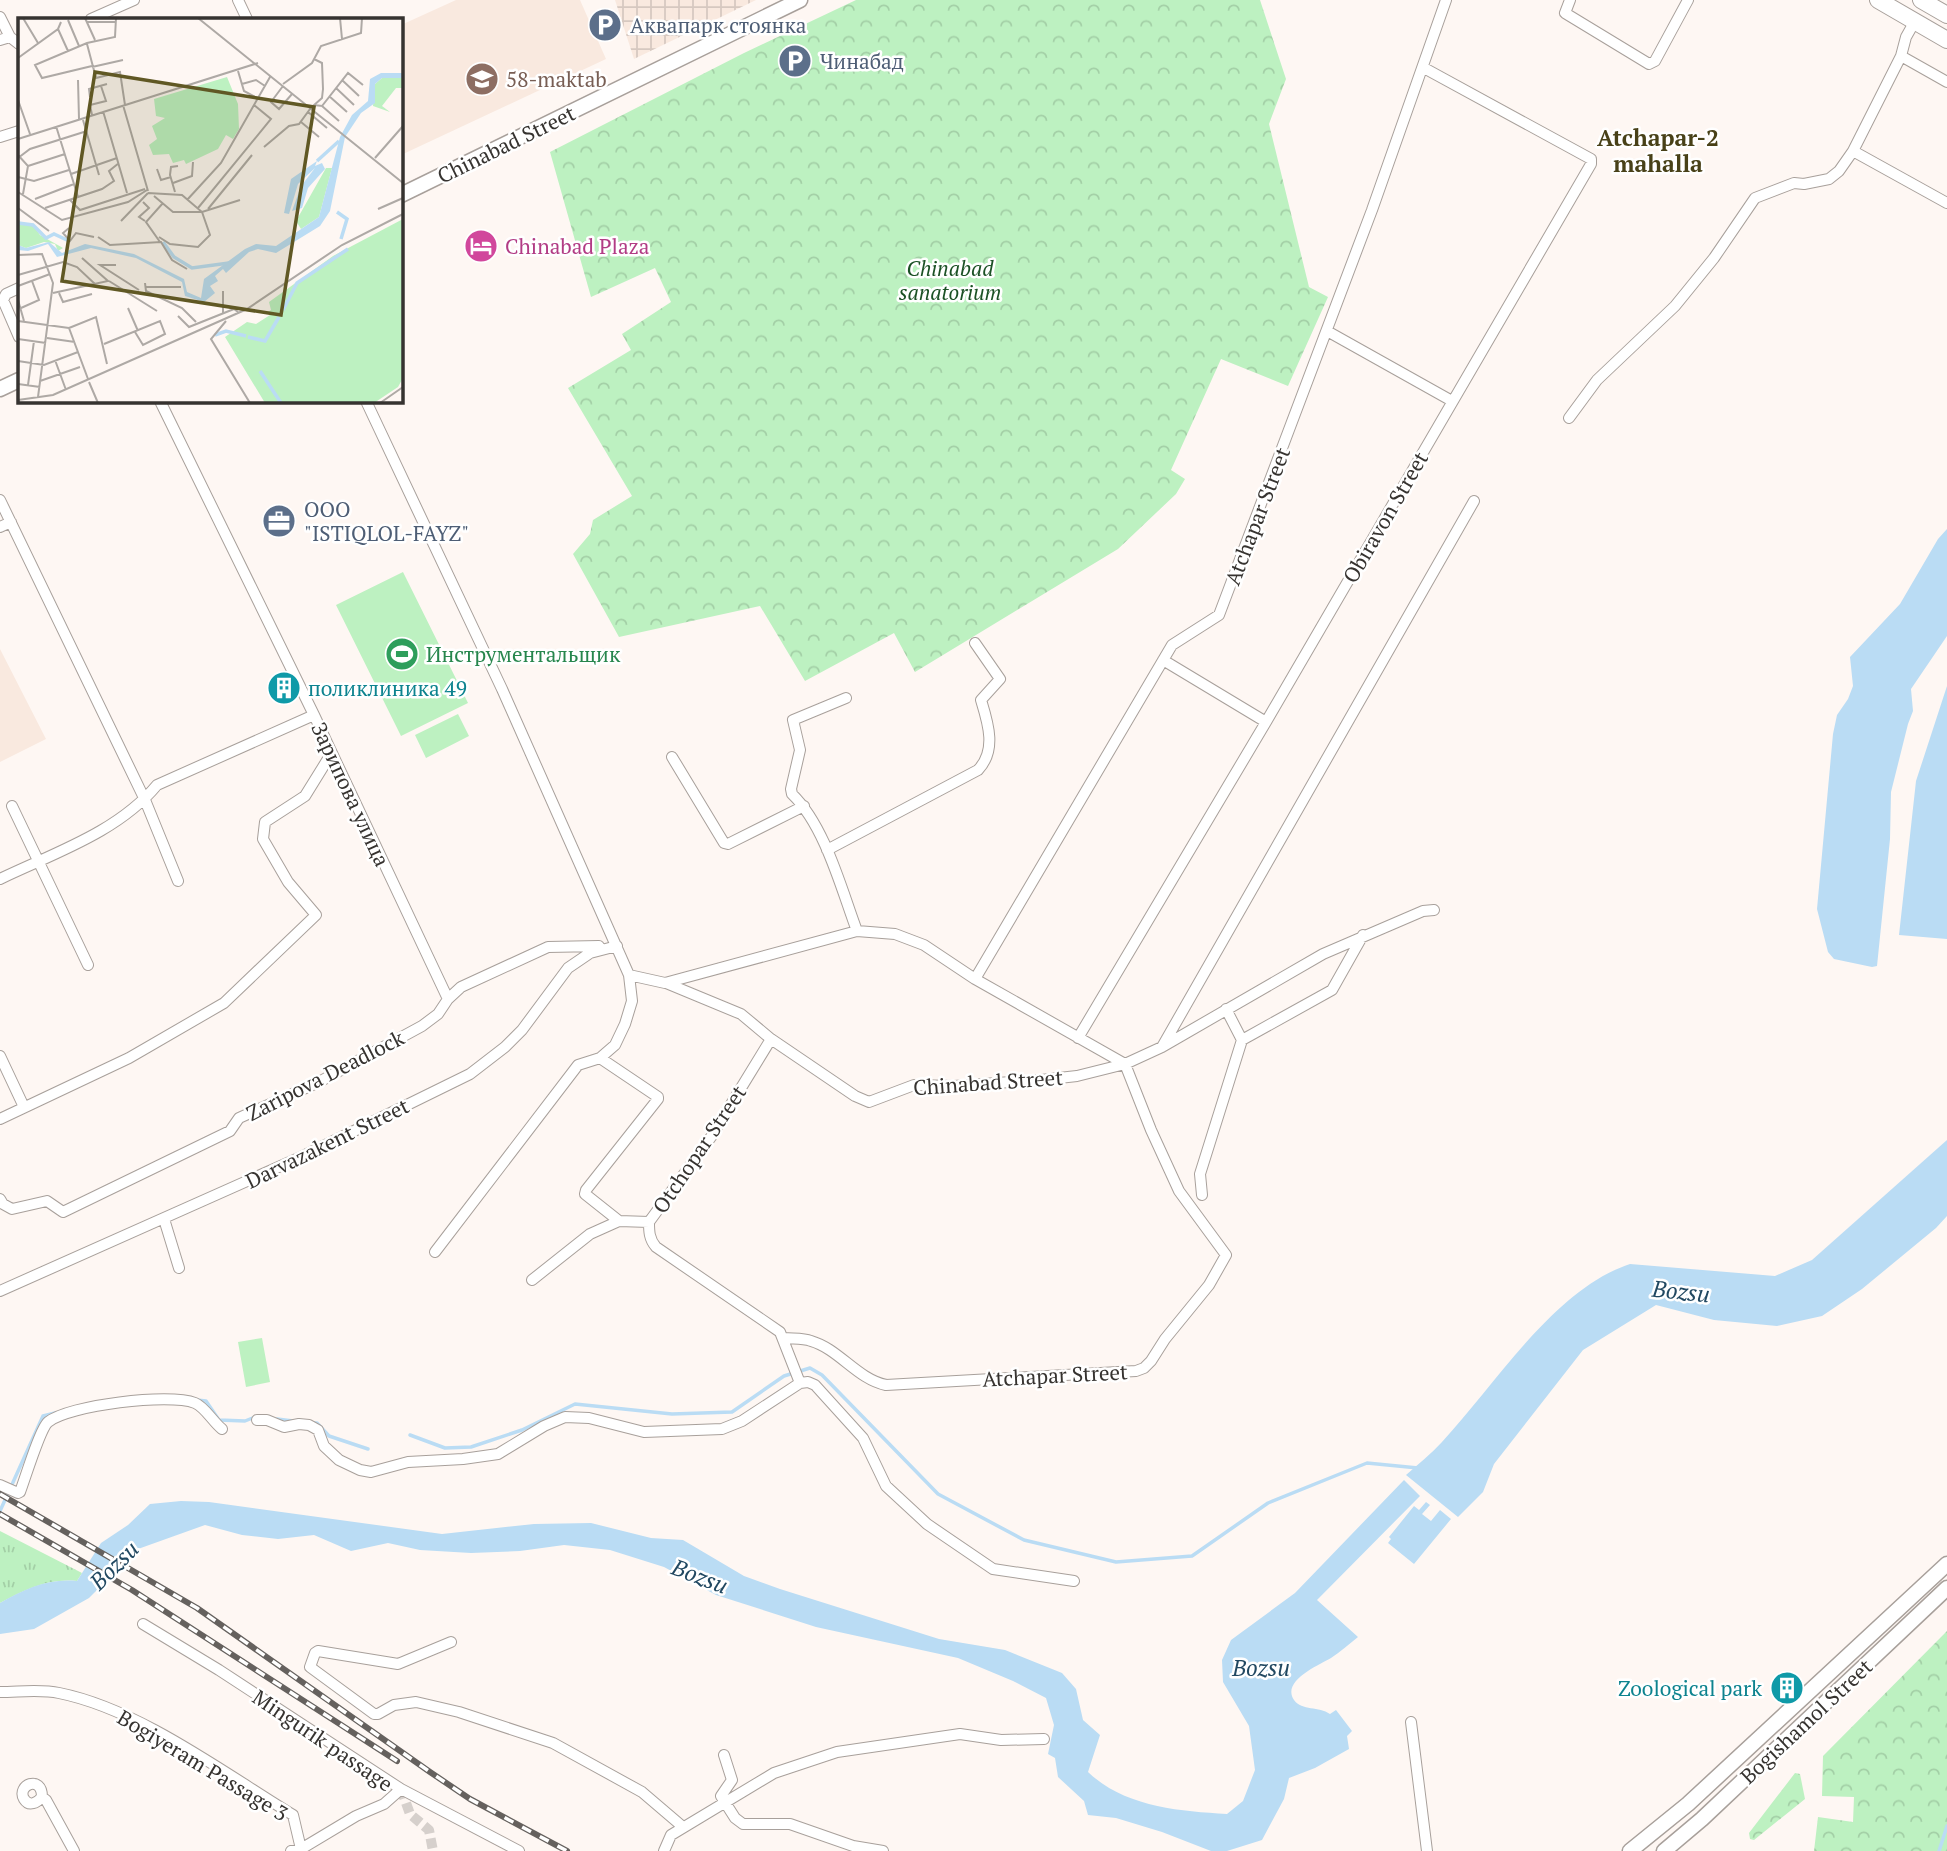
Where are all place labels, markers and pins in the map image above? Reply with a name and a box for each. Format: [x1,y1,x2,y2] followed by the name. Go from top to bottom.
[586,6,624,44] parking icon: Аквапарк стоянка
[630,11,807,39] place label: Аквапарк стоянка
[776,42,814,80] parking icon: Чинабад
[820,47,904,75] place label: Чинабад
[463,60,501,98] school or university icon: 58-maktab
[506,65,607,93] place label: 58-maktab
[462,227,500,265] hotel icon: Chinabad Plaza
[505,232,650,260] place label: Chinabad Plaza
[304,495,469,547] place label: ООО "ISTIQLOL-FAYZ"
[260,502,298,540] office icon: ООО "ISTIQLOL-FAYZ"
[383,635,421,673] sports icon: Инструментальщик
[426,640,621,668] place label: Инструментальщик
[265,669,303,707] building icon: поликлиника 49
[308,674,467,702] place label: поликлиника 49
[1768,1669,1806,1707] building icon: Zoological park
[1618,1674,1762,1702] place label: Zoological park

